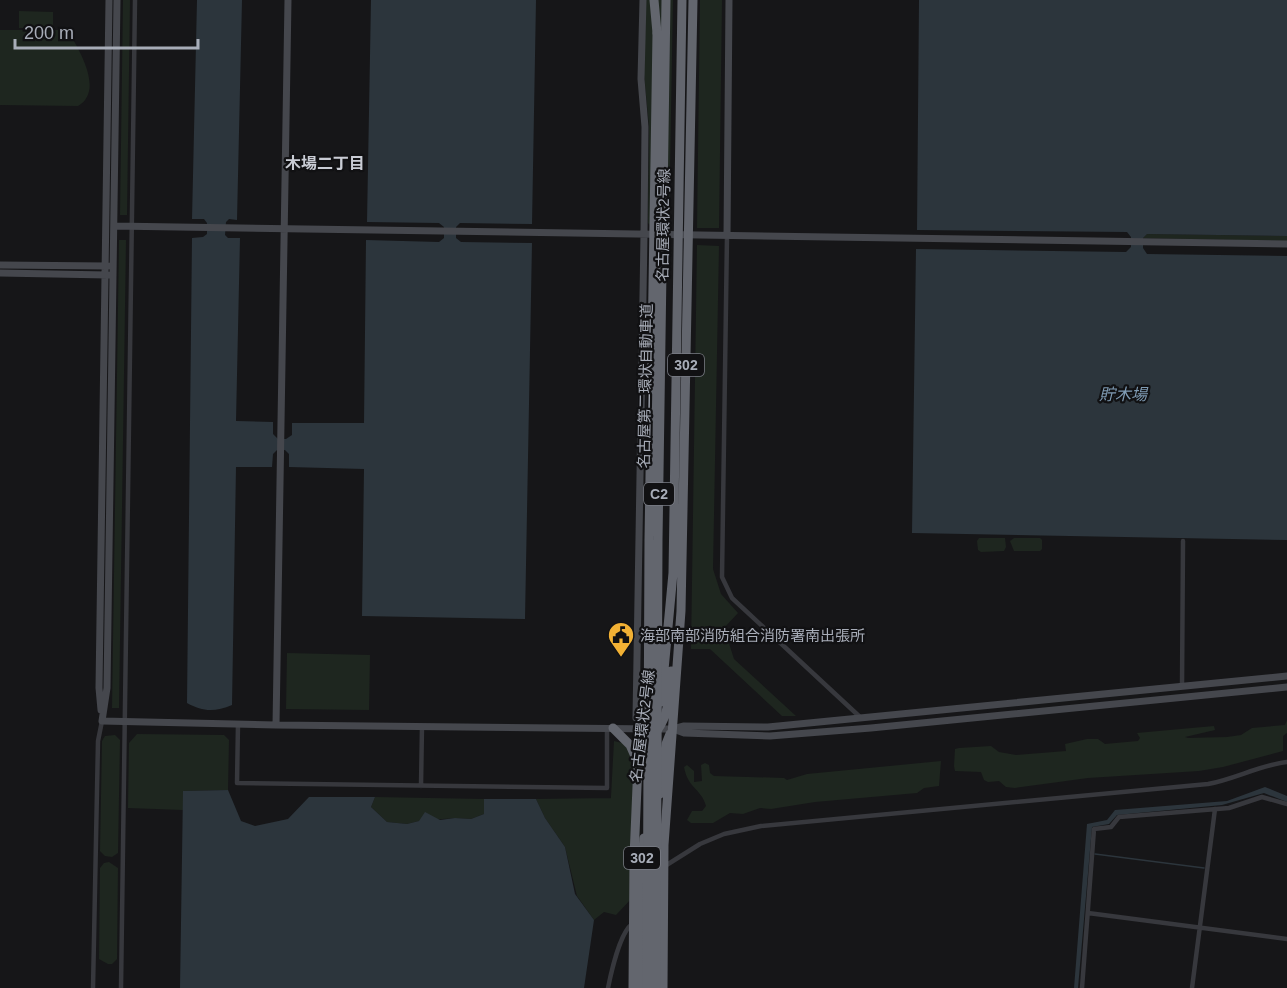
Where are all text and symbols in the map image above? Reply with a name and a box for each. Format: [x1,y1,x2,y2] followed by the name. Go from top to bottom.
[15,12,198,50] scale bar
[24,23,74,43] text: 200 m
[285,155,365,172] district label: 木場二丁目
[654,168,672,282] street label: 名古屋環状2号線
[635,303,655,469] street label: 名古屋第二環状自動車道
[668,354,704,376] road number: 302
[1099,386,1149,403] water label: 貯木場
[644,483,674,505] road number: C2
[606,620,636,658] public building icon: 海部南部消防組合消防署南出張所
[640,627,865,644] place label: 海部南部消防組合消防署南出張所
[627,669,657,783] street label: 名古屋環状2号線
[624,847,660,869] road number: 302

